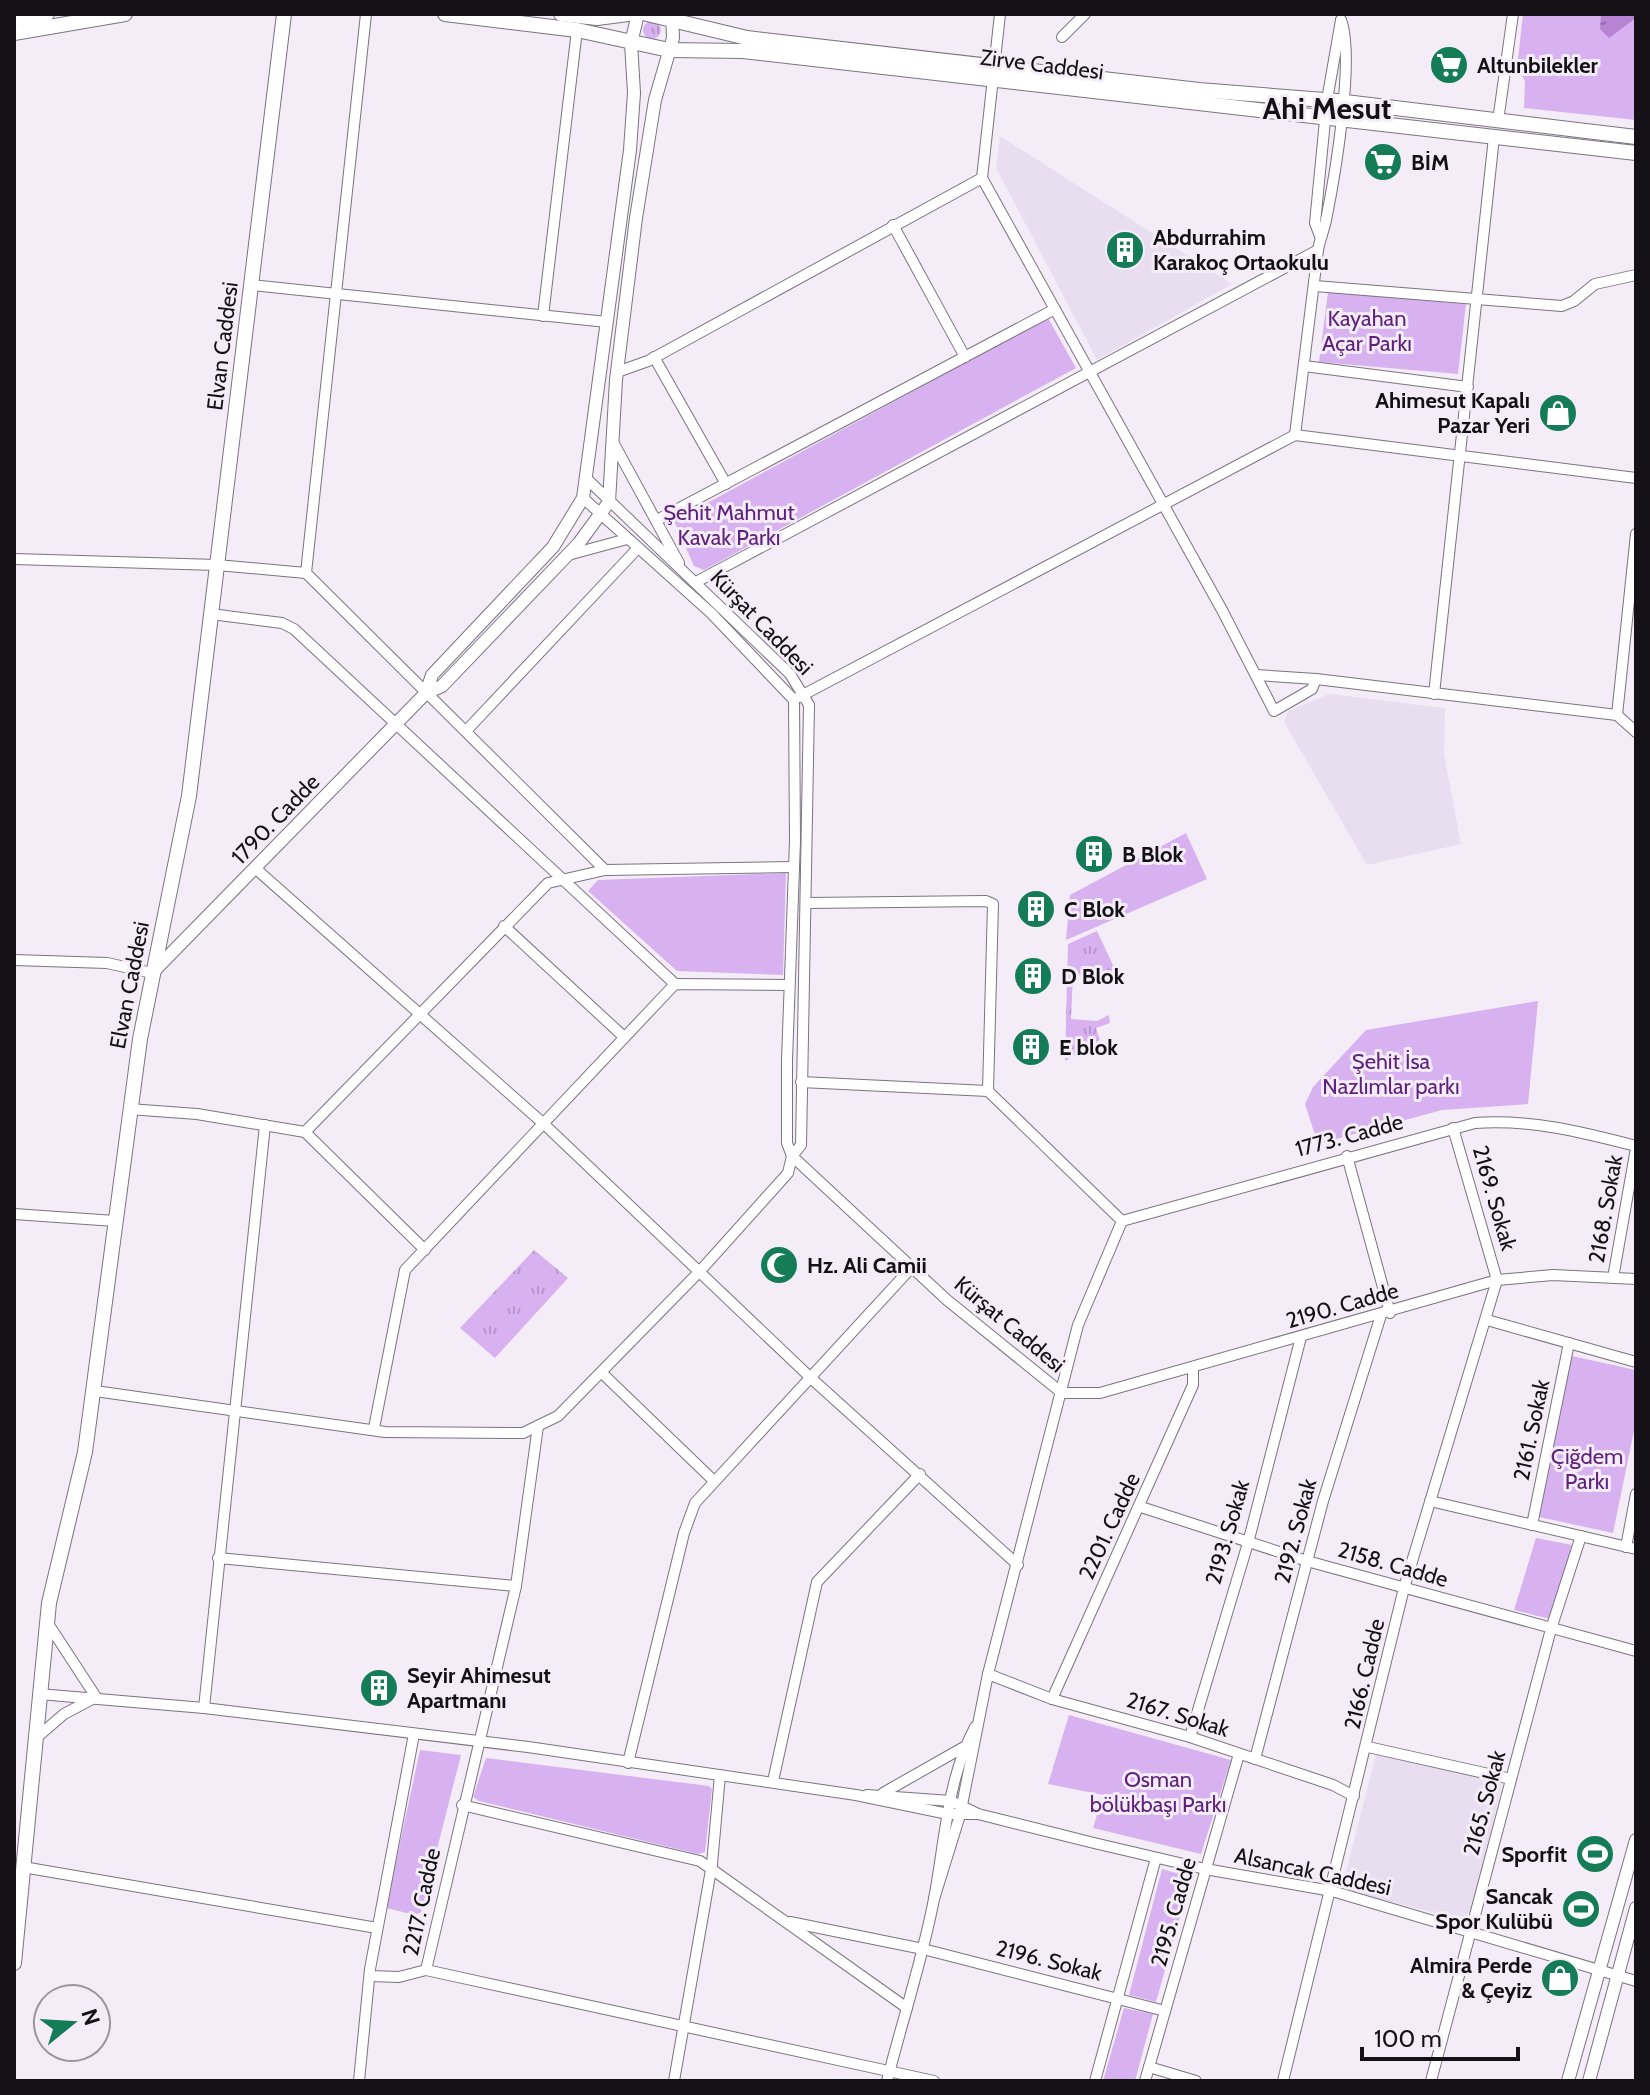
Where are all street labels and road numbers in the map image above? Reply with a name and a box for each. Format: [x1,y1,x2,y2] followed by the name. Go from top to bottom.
[979,44,1105,85] street label: Zirve Caddesi
[201,280,244,412] street label: Elvan Caddesi
[705,564,819,681] street label: Kürşat Caddesi
[226,769,325,870] street label: 1790. Cadde
[104,919,155,1051] street label: Elvan Caddesi
[1292,1108,1406,1163] street label: 1773. Cadde
[1467,1143,1522,1254] street label: 2169. Sokak
[1583,1153,1628,1265] street label: 2168. Sokak
[949,1270,1070,1378] street label: Kürşat Caddesi
[1283,1277,1401,1334] street label: 2190. Cadde
[1508,1377,1555,1483] street label: 2161. Sokak
[1073,1468,1146,1584] street label: 2201. Cadde
[1200,1476,1255,1588] street label: 2193. Sokak
[1269,1476,1322,1586] street label: 2192. Sokak
[1335,1536,1451,1593] street label: 2158. Cadde
[1339,1616,1390,1732] street label: 2166. Cadde
[1123,1686,1233,1743] street label: 2167. Sokak
[1458,1747,1512,1859] street label: 2165. Sokak
[1232,1842,1394,1901] street label: Alsancak Caddesi
[397,1846,446,1959] street label: 2217. Cadde
[1145,1854,1202,1970] street label: 2195. Cadde
[993,1934,1105,1987] street label: 2196. Sokak

